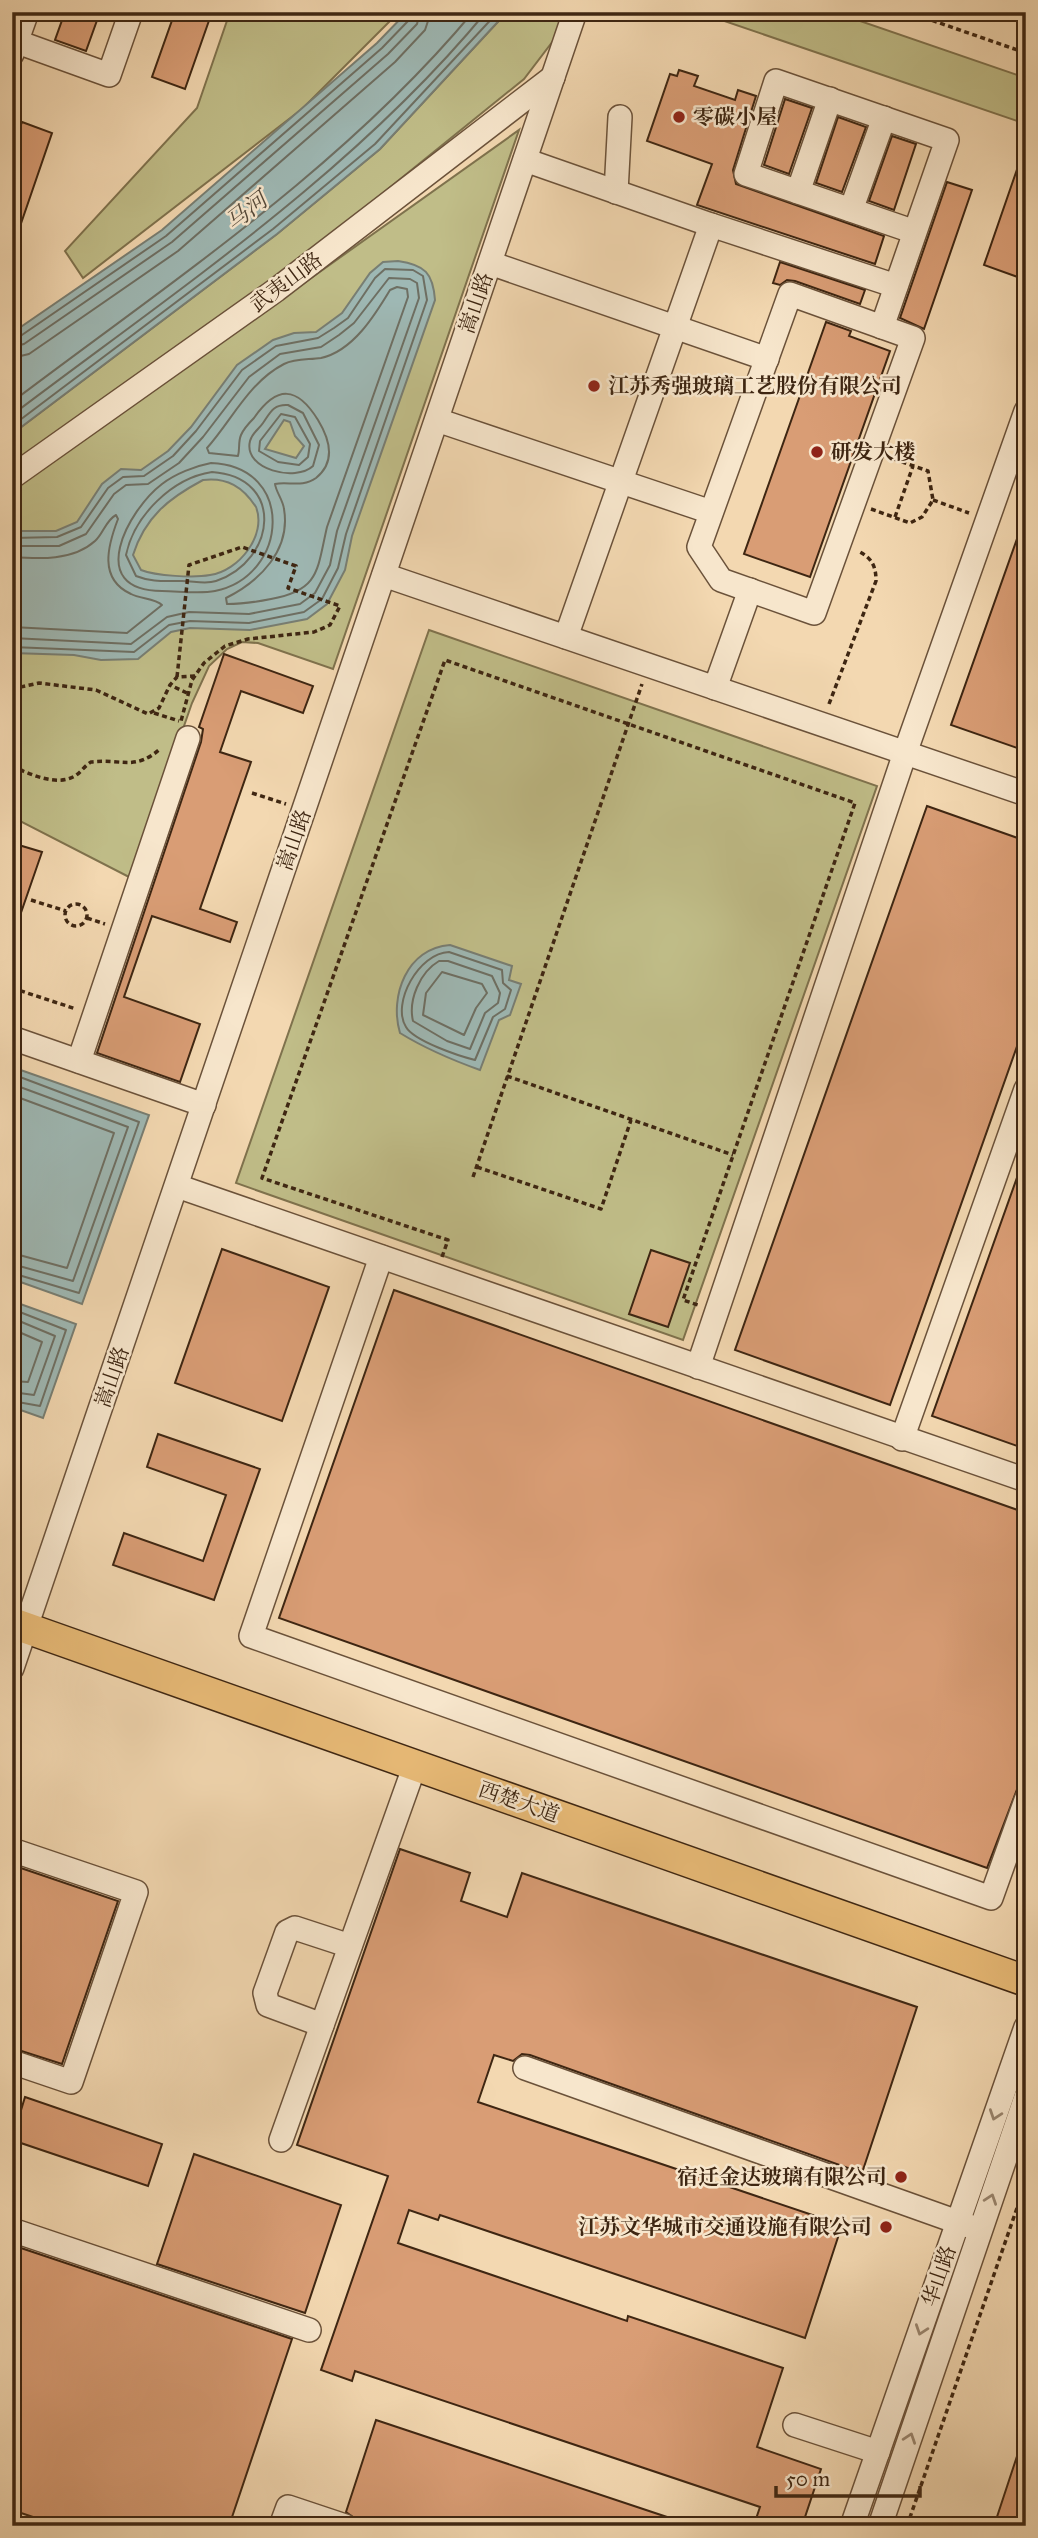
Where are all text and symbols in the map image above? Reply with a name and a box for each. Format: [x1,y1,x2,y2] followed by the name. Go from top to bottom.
[693,104,777,130] place label: 零碳小屋
[671,109,687,125] marker: 零碳小屋
[219,183,276,236] water label: 马河
[245,246,327,318] street label: 武夷山路
[453,269,499,337] street label: 嵩山路
[608,373,902,399] place label: 江苏秀强玻璃工艺股份有限公司
[586,378,602,394] marker: 江苏秀强玻璃工艺股份有限公司
[831,439,915,465] place label: 研发大楼
[809,444,825,460] marker: 研发大楼
[271,806,317,874] street label: 嵩山路
[89,1343,135,1411] street label: 嵩山路
[475,1776,563,1828] street label: 西楚大道
[989,2108,1003,2120] one-way arrow
[677,2164,887,2190] place label: 宿迁金达玻璃有限公司
[893,2169,909,2185] marker: 宿迁金达玻璃有限公司
[983,2194,997,2206] one-way arrow
[578,2214,872,2240] place label: 江苏文华城市交通设施有限公司
[878,2219,894,2235] marker: 江苏文华城市交通设施有限公司
[916,2242,962,2310] street label: 华山路
[915,2323,929,2335] one-way arrow
[901,2432,916,2444] one-way arrow
[776,2454,919,2498] scale bar
[786,2466,831,2492] text: 50 m

